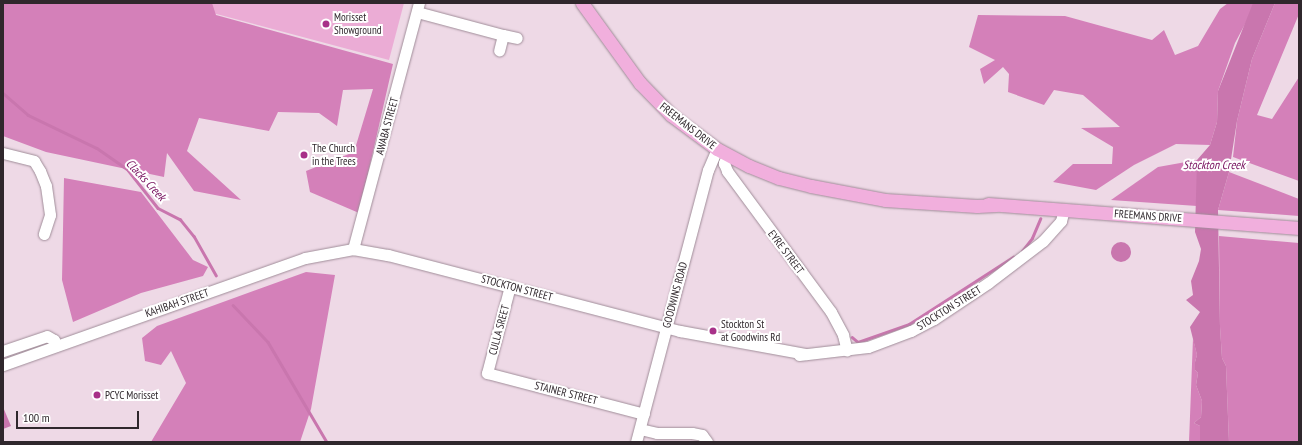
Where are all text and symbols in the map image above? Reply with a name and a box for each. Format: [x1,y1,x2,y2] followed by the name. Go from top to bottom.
[334,11,381,37] place label: Morisset Showground
[321,19,331,29] marker: Morisset Showground
[373,96,401,156] street label: AWABA STREET
[657,100,719,152] street label: FREEMANS DRIVE
[312,142,356,168] place label: The Church in the Trees
[299,150,309,160] marker: The Church in the Trees
[123,156,169,204] water label: Clacks Creek
[1183,158,1245,172] water label: Stockton Creek
[1114,207,1182,225] street label: FREEMANS DRIVE
[765,228,807,276] street label: EYRE STREET
[660,261,690,329] street label: GOODWINS ROAD
[480,272,554,304] street label: STOCKTON STREET
[914,283,984,333] street label: STOCKTON STREET
[143,286,211,320] street label: KAHIBAH STREET
[486,303,512,357] street label: CULLA SREET
[721,318,780,344] place label: Stockton St at Goodwins Rd
[708,326,718,336] marker: Stockton St at Goodwins Rd
[533,379,599,407] street label: STAINER STREET
[105,388,159,402] place label: PCYC Morisset
[92,390,102,400] marker: PCYC Morisset
[18,403,141,429] scale bar
[23,410,50,425] text: 100 m

